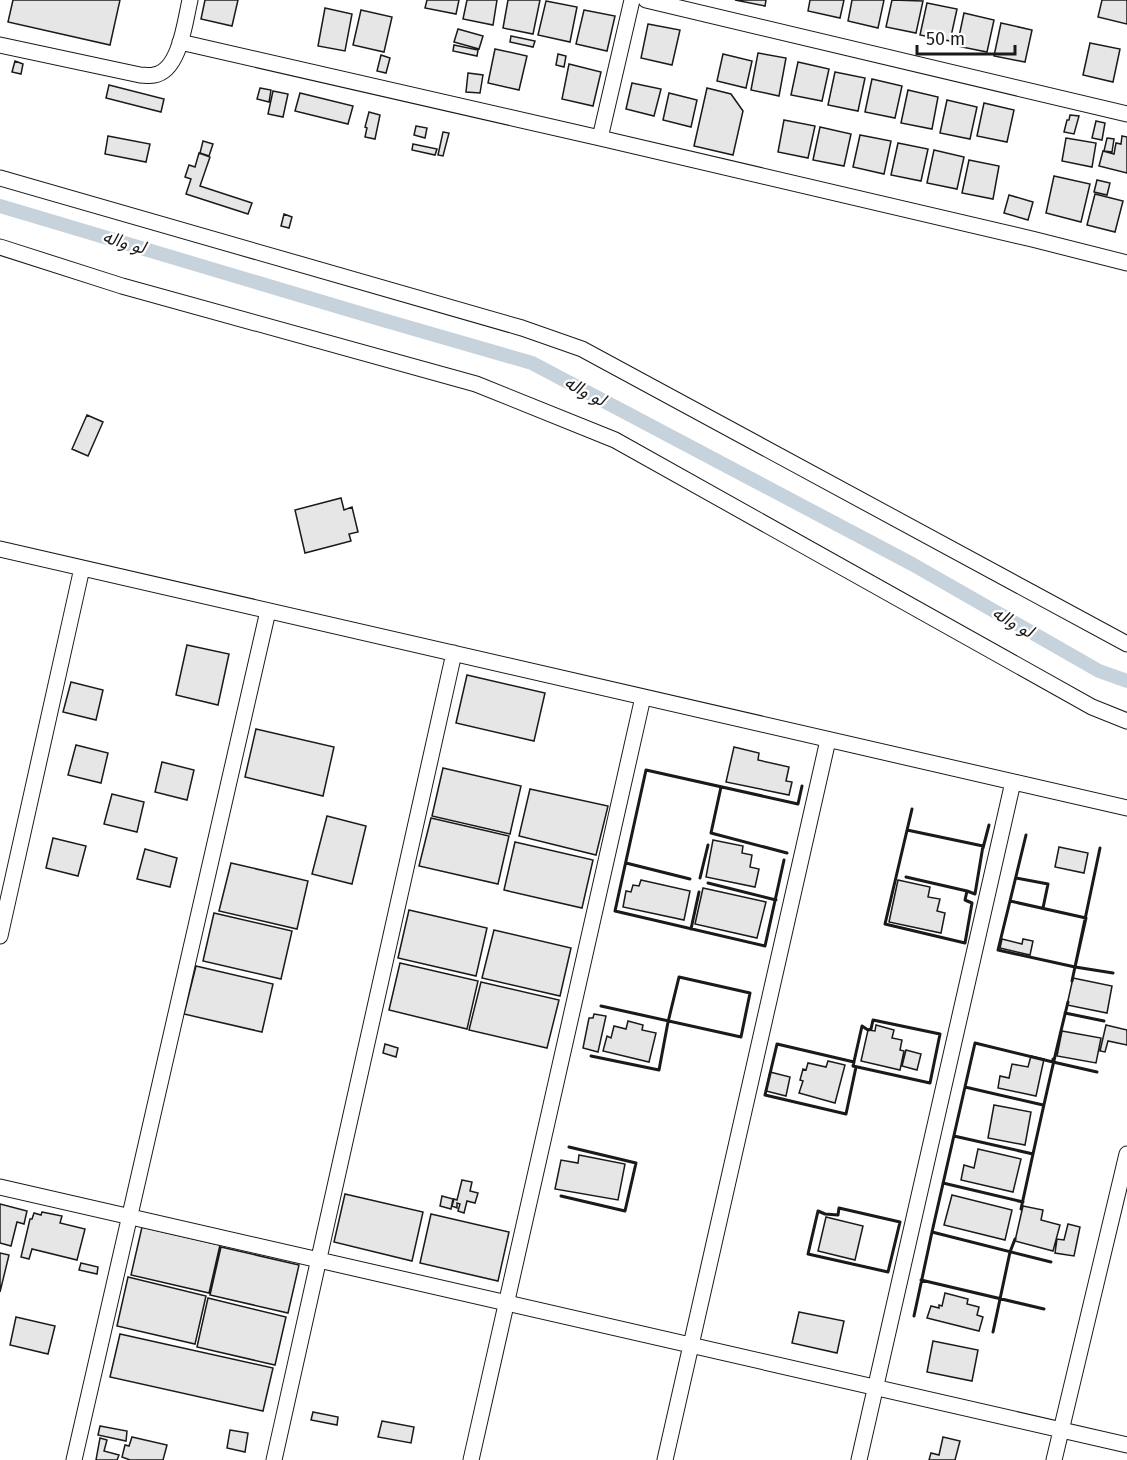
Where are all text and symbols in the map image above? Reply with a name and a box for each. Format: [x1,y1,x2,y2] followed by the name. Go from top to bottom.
[917,18,1014,56] scale bar
[926,28,965,50] text: 50 m
[100,225,150,259] water label: لو واله
[561,371,611,412] water label: لو واله
[989,602,1039,644] water label: لو واله

